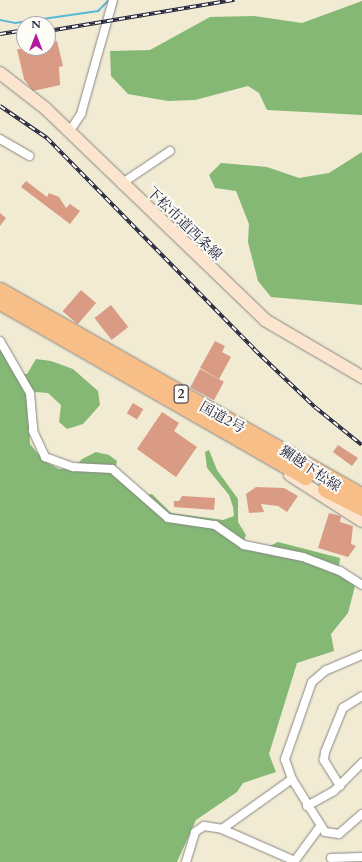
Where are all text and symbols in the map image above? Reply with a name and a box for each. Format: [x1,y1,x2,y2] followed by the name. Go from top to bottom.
[16,16,56,56] north arrow
[31,17,41,32] text: N
[143,184,225,264] street label: 下松市道西条線
[173,383,189,405] road number: 2
[196,399,248,437] street label: 国道2号
[276,442,344,496] street label: 獺越下松線

